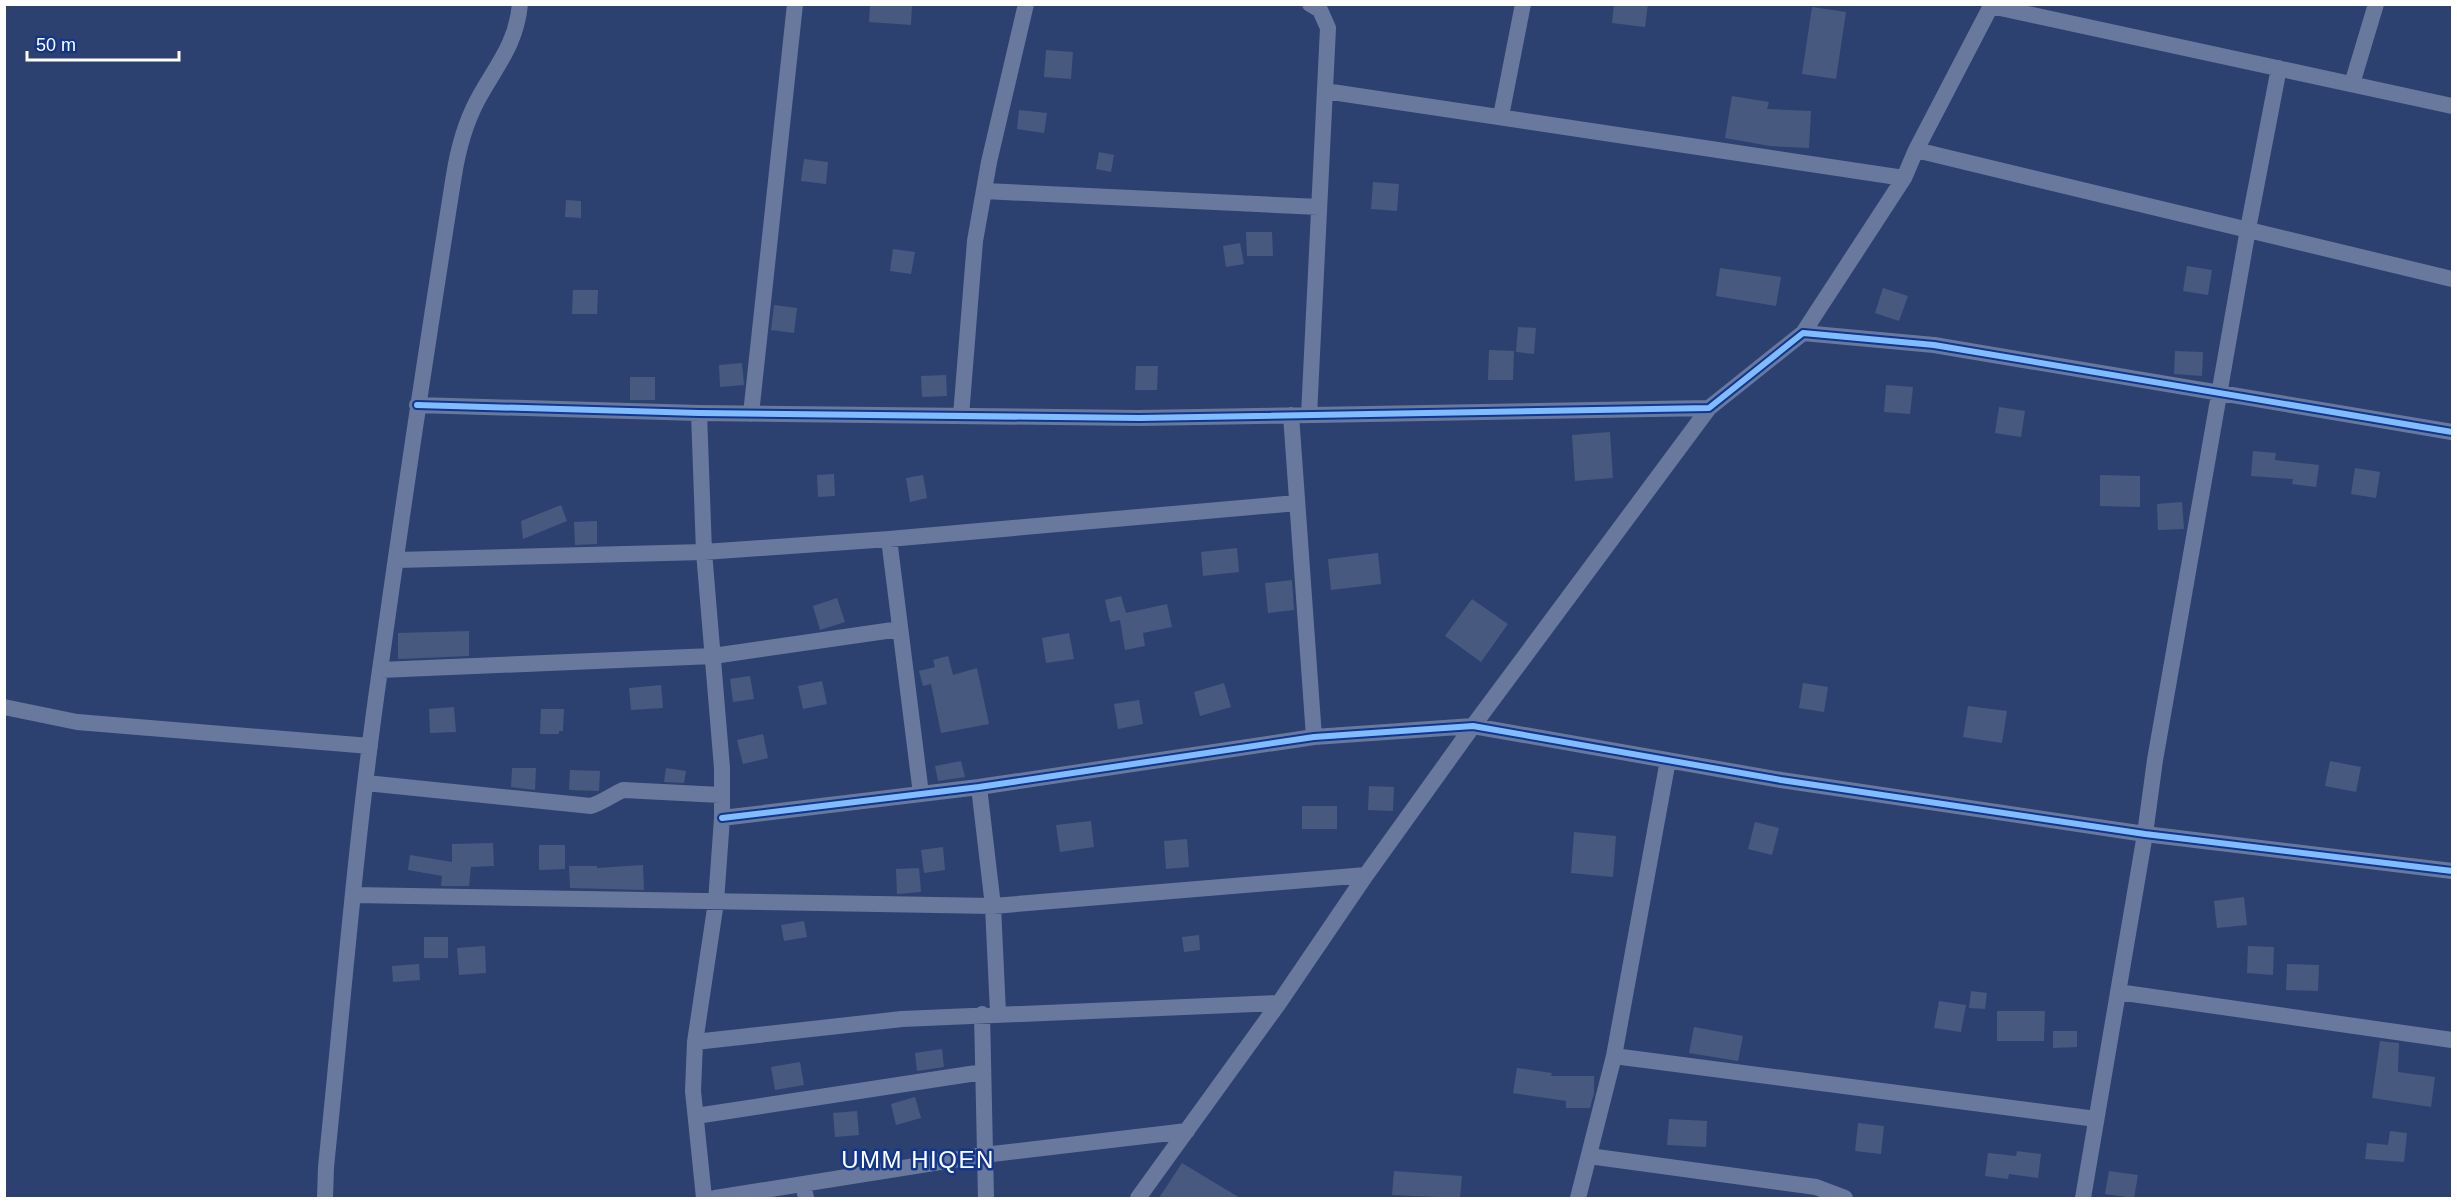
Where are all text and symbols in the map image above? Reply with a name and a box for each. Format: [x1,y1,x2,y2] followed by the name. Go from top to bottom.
[27,24,178,62] scale bar
[36,35,76,55] text: 50 m
[841,1146,995,1173] district label: UMM HIQEN

